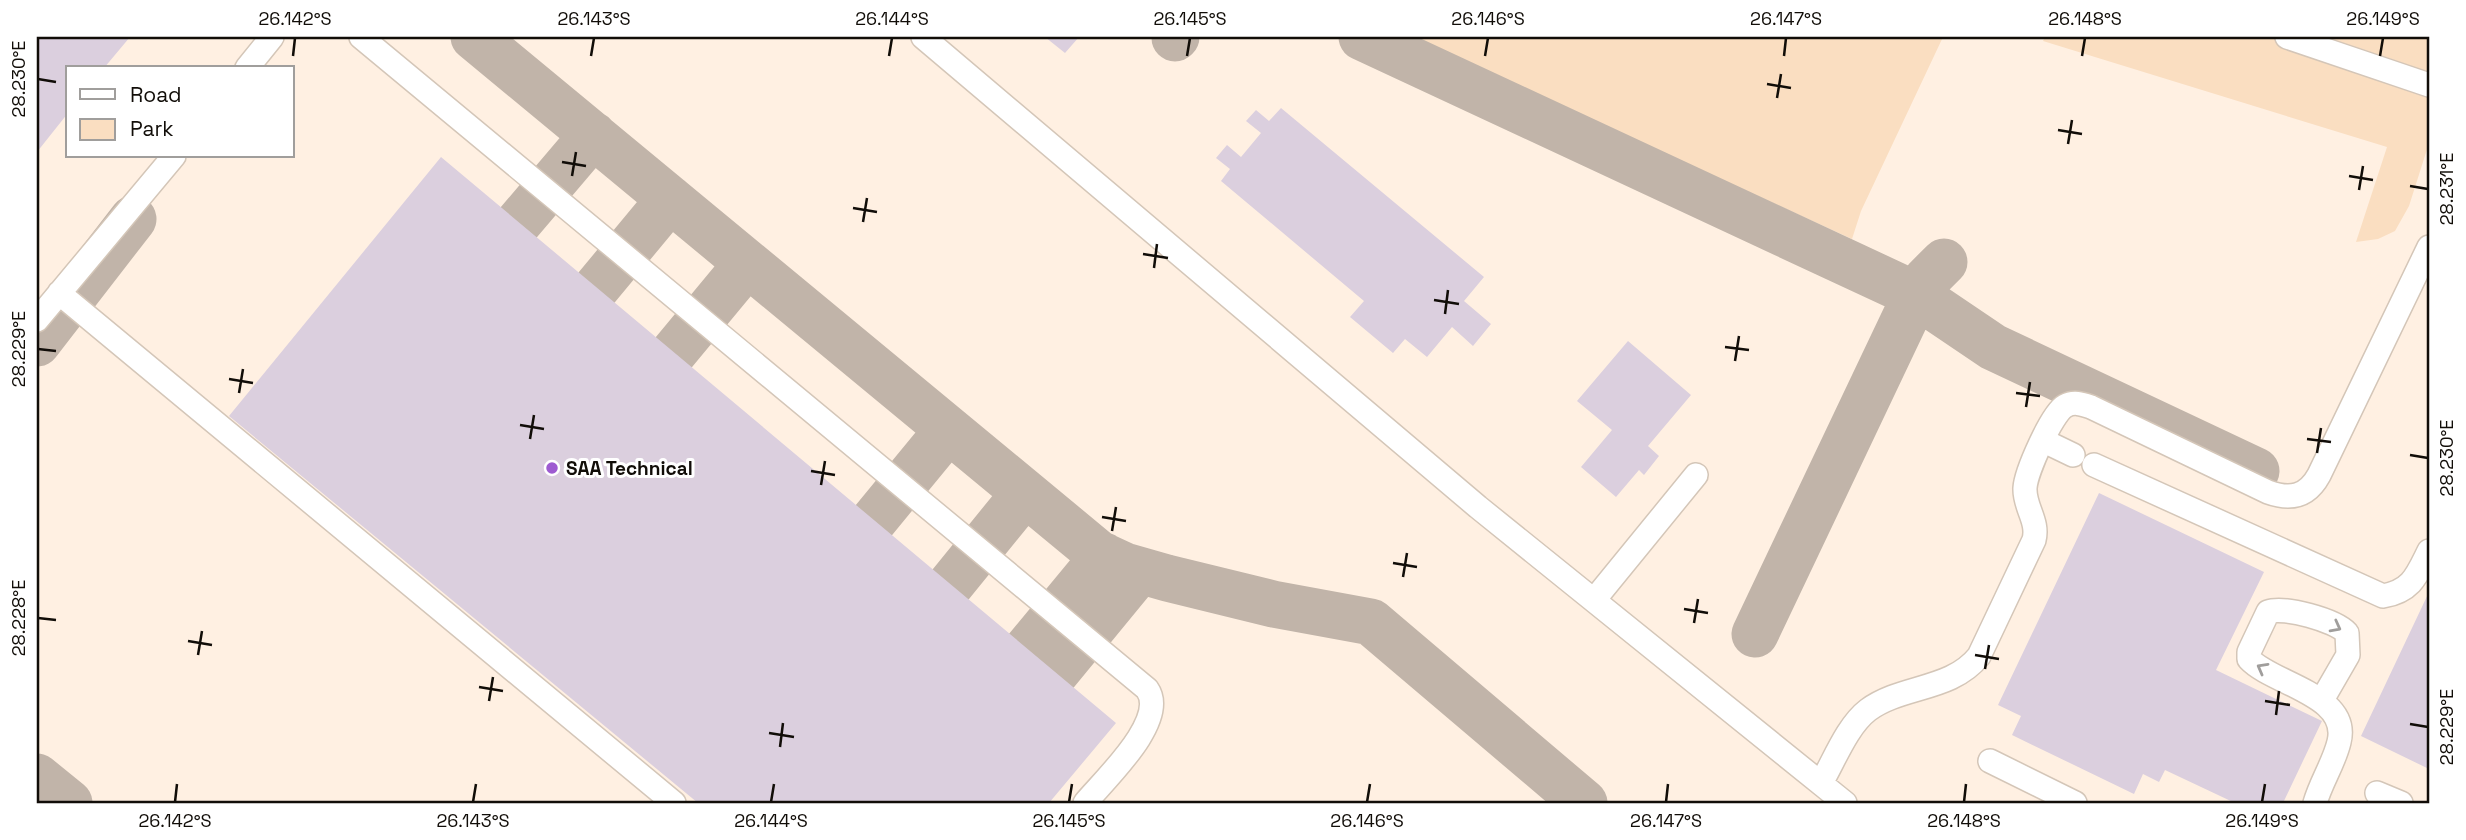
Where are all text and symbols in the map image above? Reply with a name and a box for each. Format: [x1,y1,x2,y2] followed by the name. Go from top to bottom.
[258,7,332,30] text: 26.142°S
[557,7,631,30] text: 26.143°S
[855,7,929,30] text: 26.144°S
[1153,7,1227,30] text: 26.145°S
[1451,7,1525,30] text: 26.146°S
[1750,7,1822,30] text: 26.147°S
[2048,7,2122,30] text: 26.148°S
[2346,7,2420,30] text: 26.149°S
[7,41,30,117] text: 28.230°E
[66,66,294,158] legend
[130,81,182,108] text: Road
[130,115,174,142] text: Park
[2435,153,2458,225] text: 28.231°E
[7,311,30,387] text: 28.229°E
[2435,420,2458,496] text: 28.230°E
[566,456,693,481] place label: SAA Technical
[544,460,560,476] marker: SAA Technical
[7,580,30,656] text: 28.228°E
[2329,619,2342,633] one-way arrow
[2257,663,2269,676] one-way arrow
[2435,689,2458,765] text: 28.229°E
[138,809,212,832] text: 26.142°S
[436,809,510,832] text: 26.143°S
[734,809,808,832] text: 26.144°S
[1032,809,1106,832] text: 26.145°S
[1330,809,1404,832] text: 26.146°S
[1630,809,1702,832] text: 26.147°S
[1927,809,2001,832] text: 26.148°S
[2225,809,2299,832] text: 26.149°S

